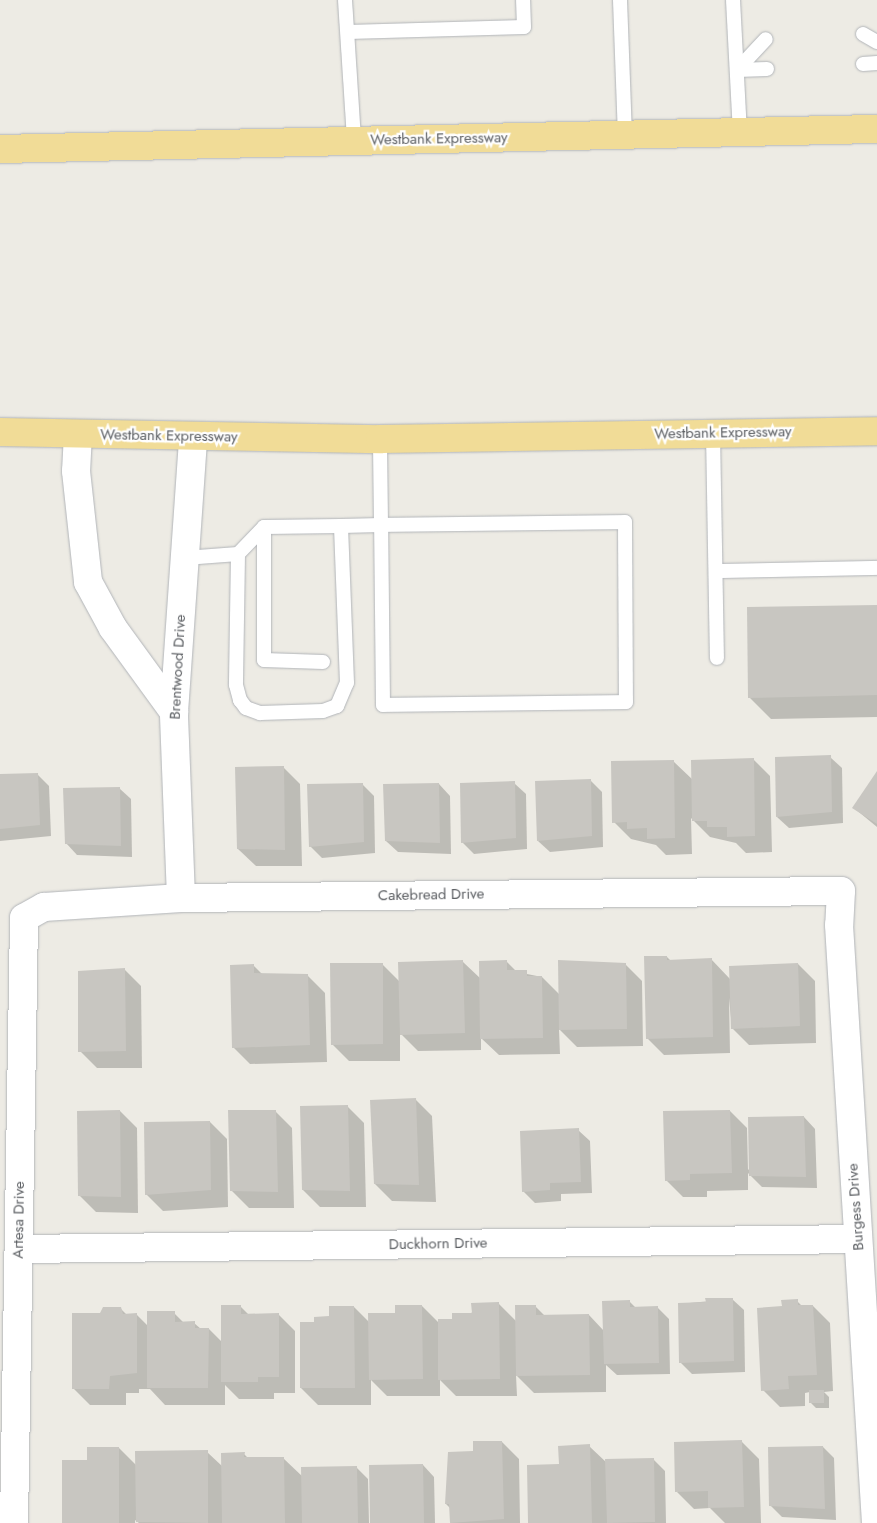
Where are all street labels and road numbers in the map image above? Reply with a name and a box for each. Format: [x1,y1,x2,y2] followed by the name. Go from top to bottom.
[370,129,508,149] street label: Westbank Expressway
[654,423,792,443] street label: Westbank Expressway
[100,426,238,446] street label: Westbank Expressway
[166,614,190,720] street label: Brentwood Drive
[378,885,484,905] street label: Cakebread Drive
[844,1163,868,1251] street label: Burgess Drive
[9,1181,29,1259] street label: Artesa Drive
[388,1234,488,1254] street label: Duckhorn Drive

